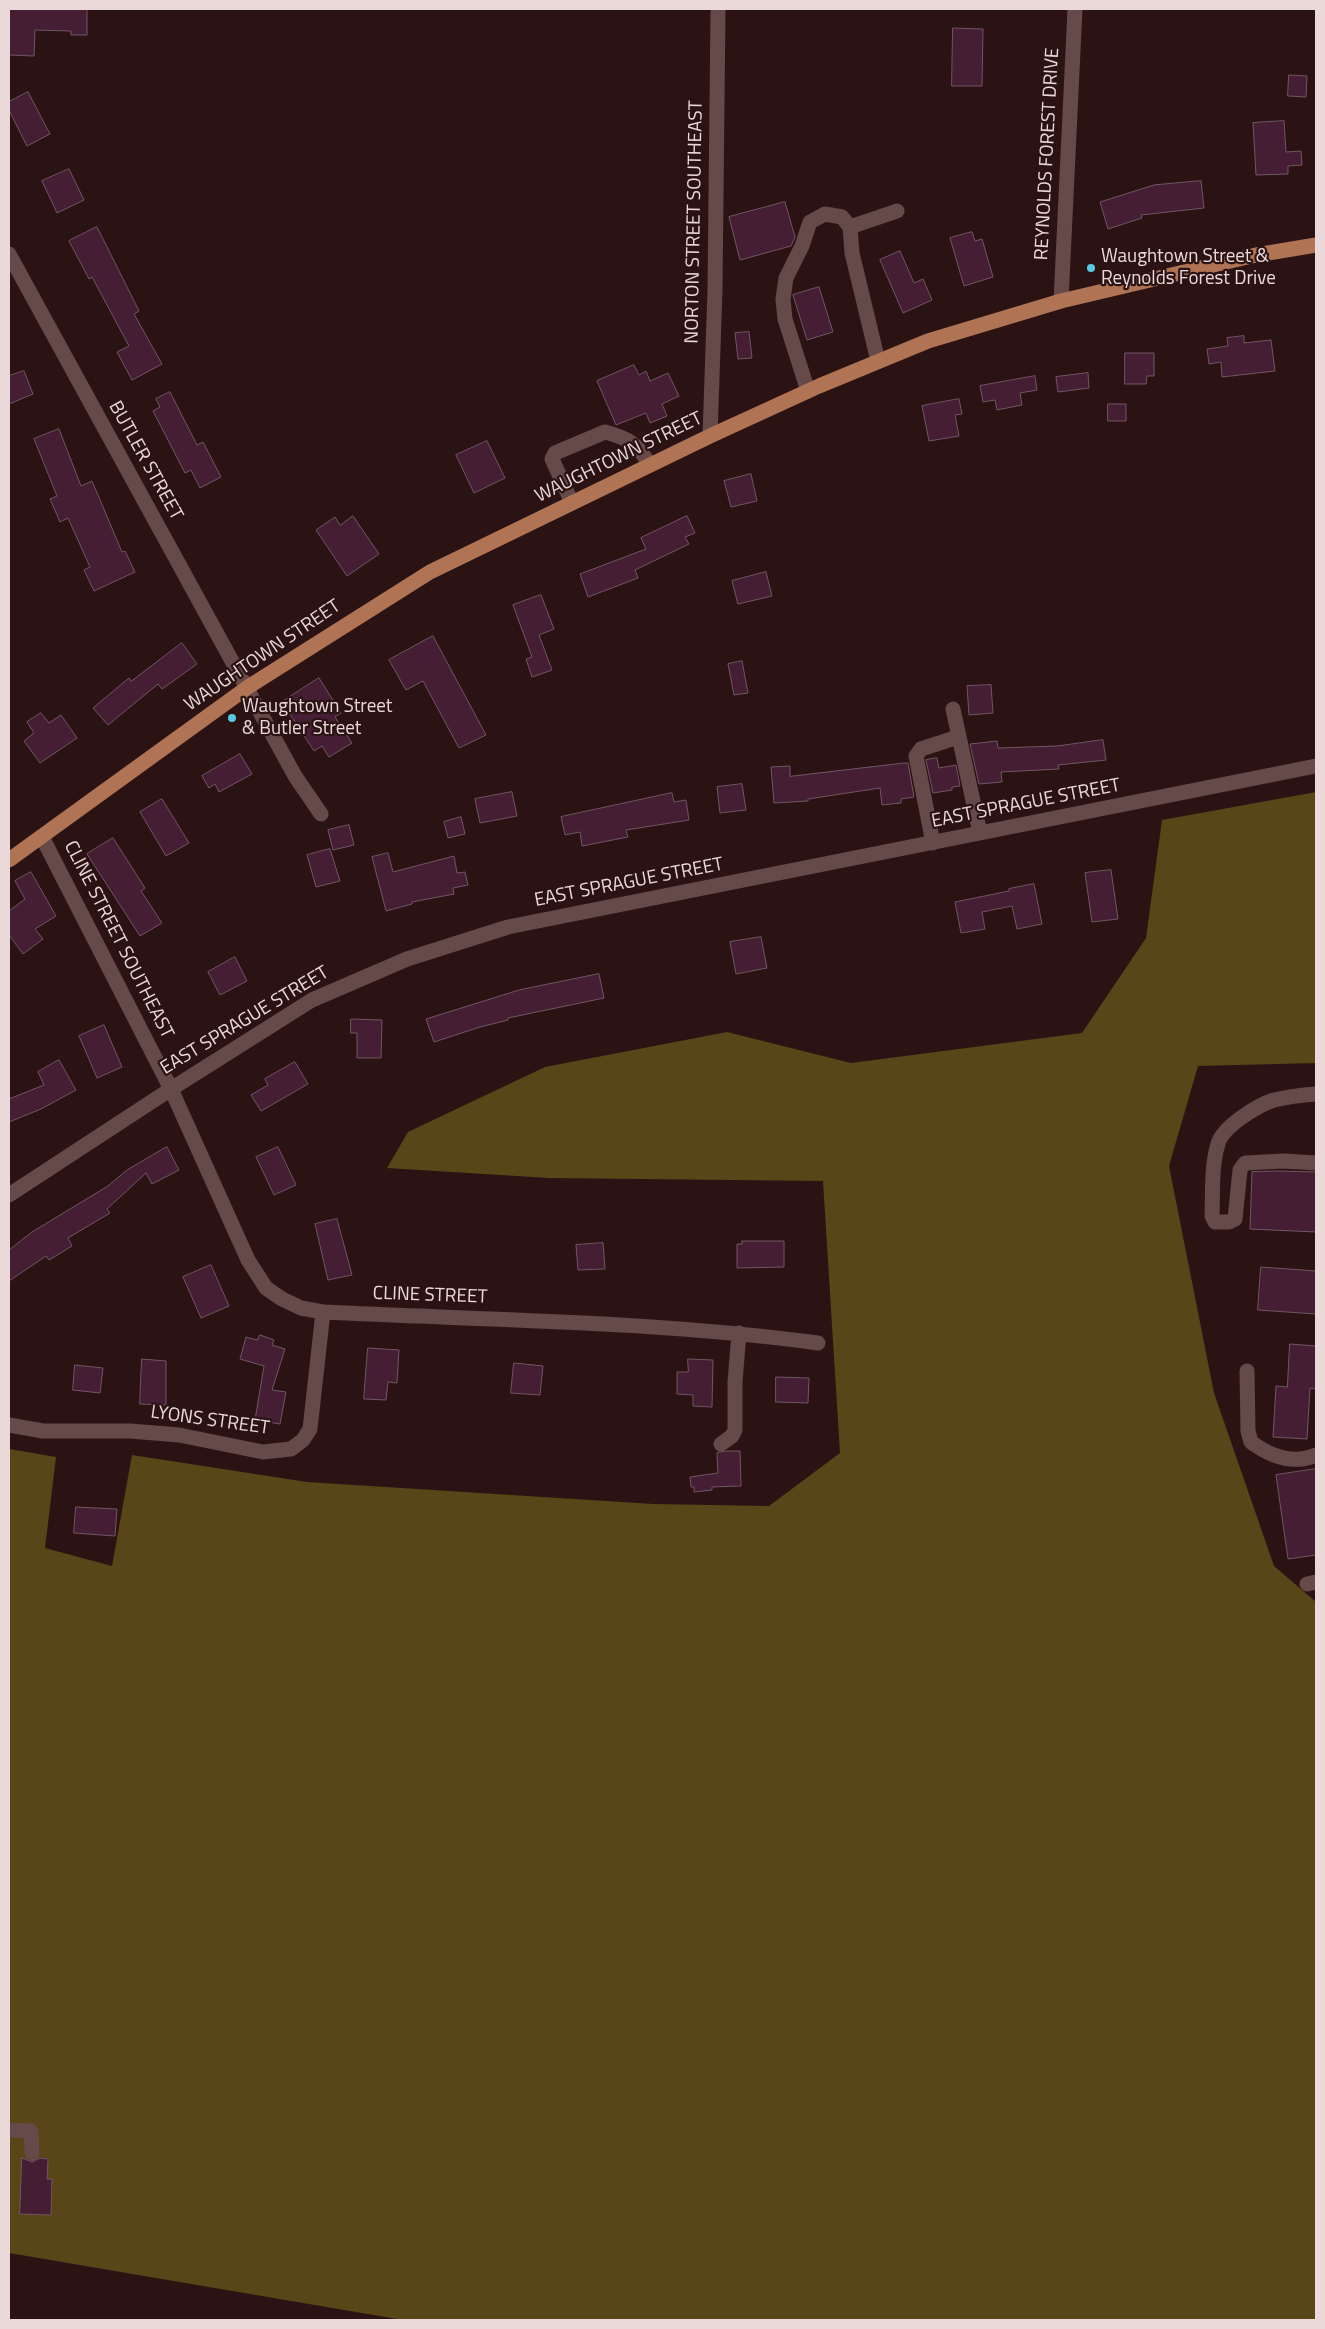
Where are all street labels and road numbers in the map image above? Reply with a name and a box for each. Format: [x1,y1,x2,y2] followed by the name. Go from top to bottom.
[1031,47,1065,261] street label: REYNOLDS FOREST DRIVE
[681,100,709,344] street label: NORTON STREET SOUTHEAST
[103,398,187,524] street label: BUTLER STREET
[532,408,706,508] street label: WAUGHTOWN STREET
[181,595,345,717] street label: WAUGHTOWN STREET
[930,774,1122,834] street label: EAST SPRAGUE STREET
[58,837,178,1043] street label: CLINE STREET SOUTHEAST
[533,853,725,913] street label: EAST SPRAGUE STREET
[157,962,333,1080] street label: EAST SPRAGUE STREET
[372,1283,488,1309] street label: CLINE STREET
[149,1401,271,1441] street label: LYONS STREET

